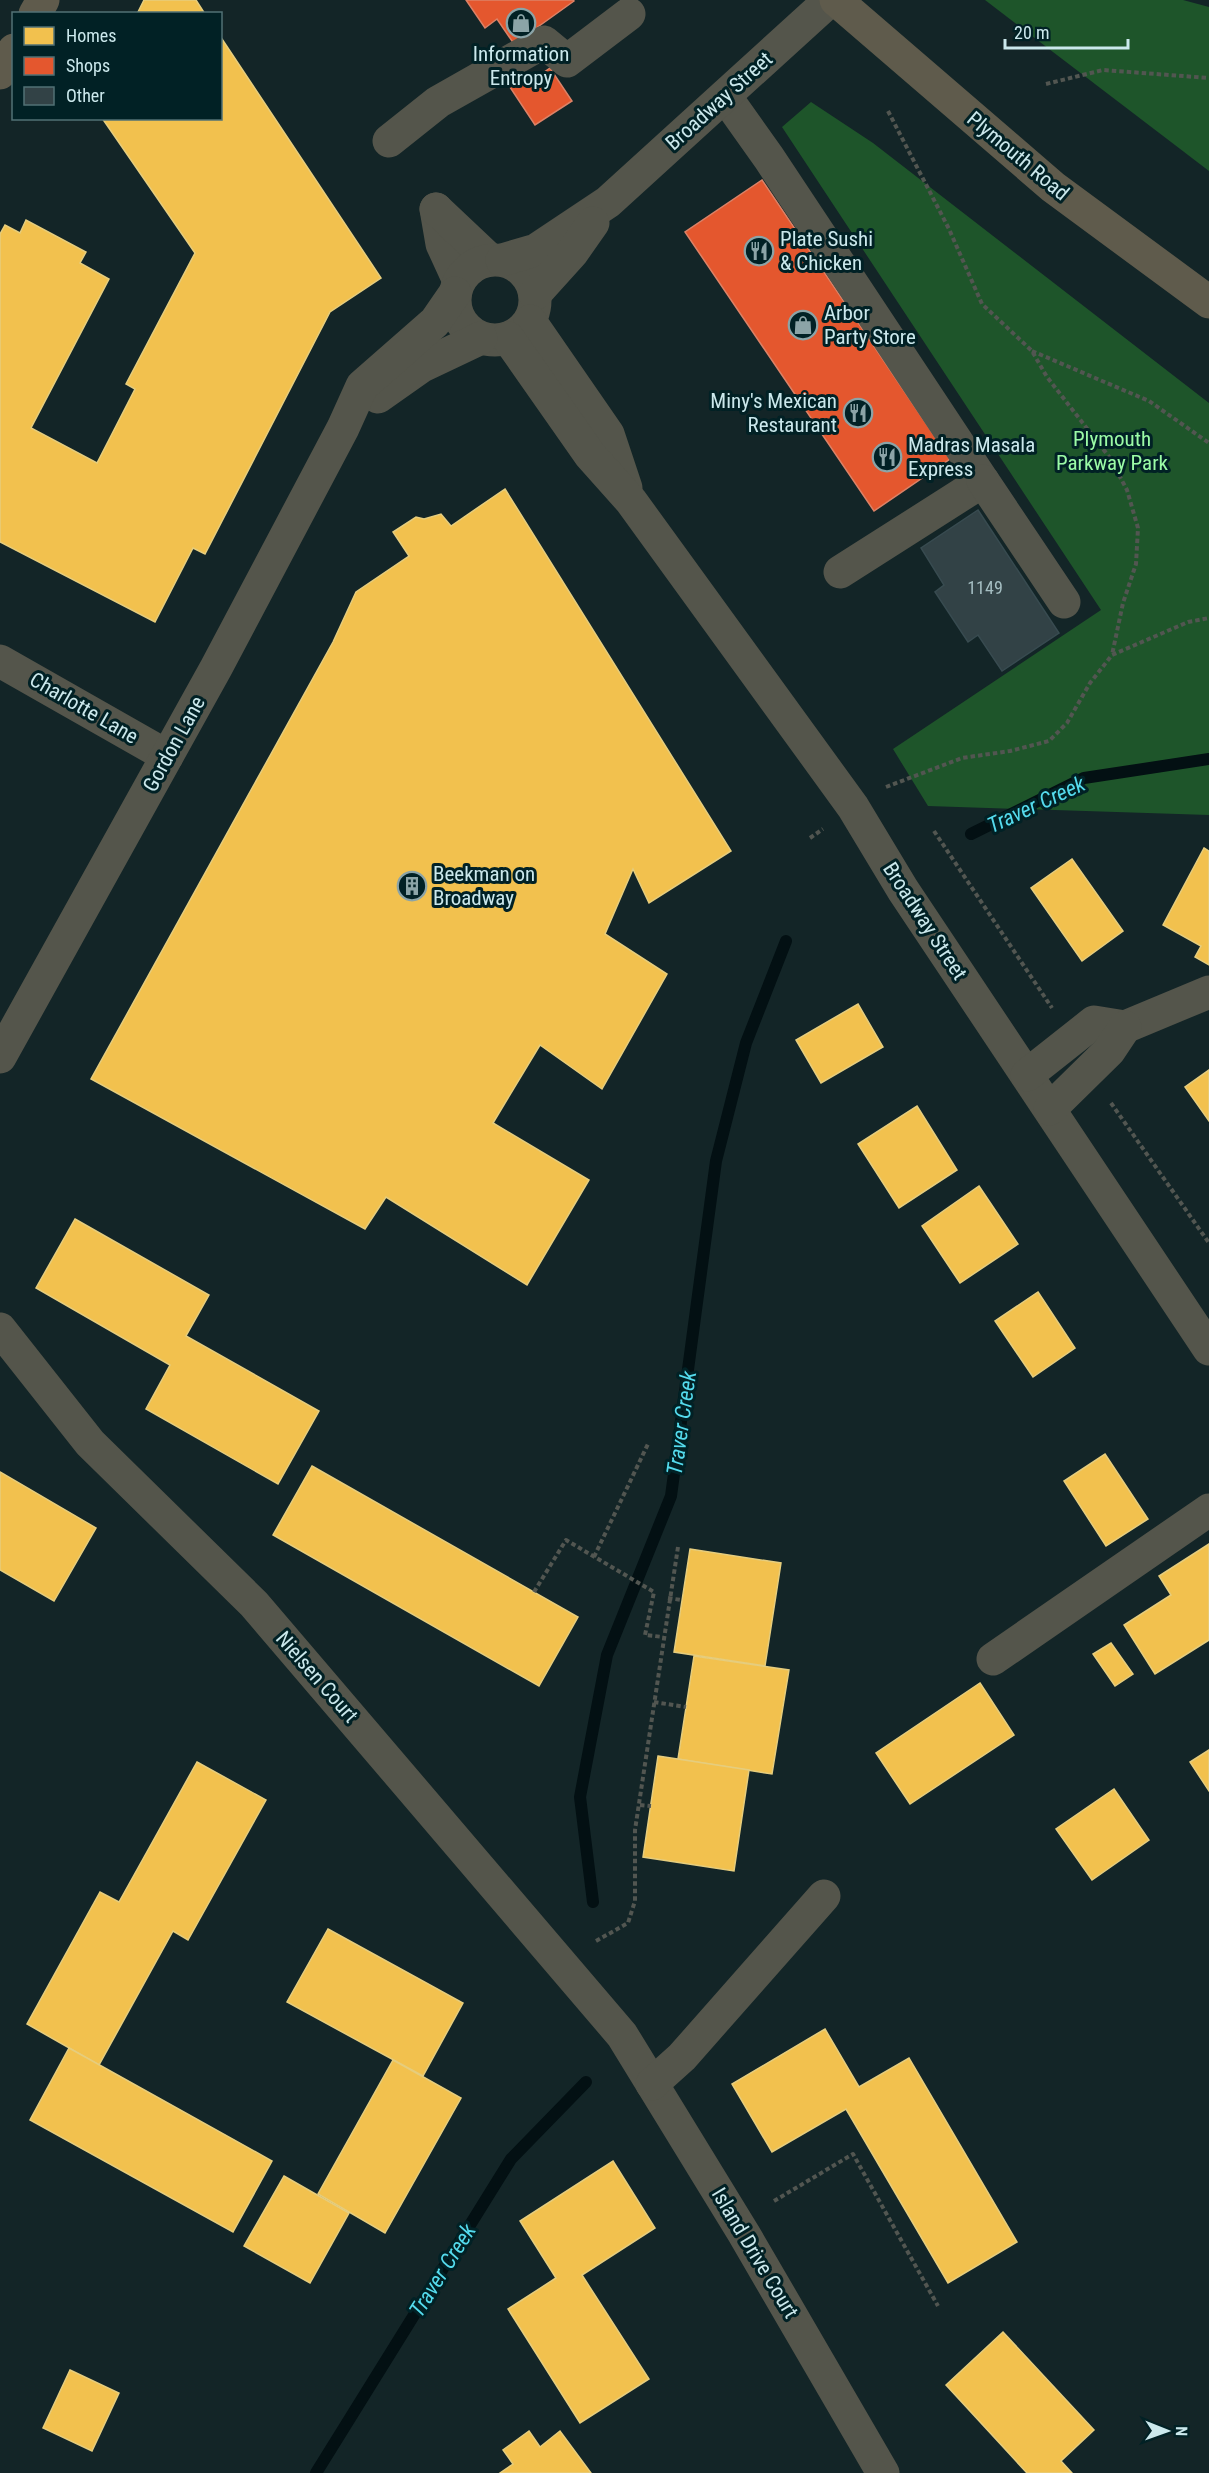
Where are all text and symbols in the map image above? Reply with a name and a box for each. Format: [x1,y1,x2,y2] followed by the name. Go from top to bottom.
[505,7,537,39] shop icon: Information Entropy
[12,12,222,120] legend
[1005,12,1128,50] scale bar
[1014,22,1049,43] text: 20 m
[66,25,116,46] text: Homes
[473,42,569,90] place label: Information Entropy
[661,47,777,155] street label: Broadway Street
[66,55,110,76] text: Shops
[66,85,105,106] text: Other
[962,107,1074,205] street label: Plymouth Road
[780,227,873,275] place label: Plate Sushi & Chicken
[743,235,775,267] restaurant icon: Plate Sushi & Chicken
[824,301,916,349] place label: Arbor Party Store
[787,309,819,341] shop icon: Arbor Party Store
[710,389,837,437] place label: Miny's Mexican Restaurant
[842,397,874,429] restaurant icon: Miny's Mexican Restaurant
[1056,427,1169,475] park label: Plymouth Parkway Park
[908,433,1035,481] place label: Madras Masala Express
[871,441,903,473] restaurant icon: Madras Masala Express
[967,577,1003,598] house number: 1149
[26,667,143,749] street label: Charlotte Lane
[138,692,210,796] street label: Gordon Lane
[983,771,1089,838] water label: Traver Creek
[878,858,972,984] street label: Broadway Street
[433,862,535,910] place label: Beekman on Broadway
[396,870,428,902] building icon: Beekman on Broadway
[662,1369,701,1477] water label: Traver Creek
[271,1627,363,1727] street label: Nielsen Court
[707,2184,803,2322] street label: Island Drive Court
[404,2219,481,2321] water label: Traver Creek
[1137,2401,1197,2461] north arrow
[1172,2426,1191,2436] text: N

